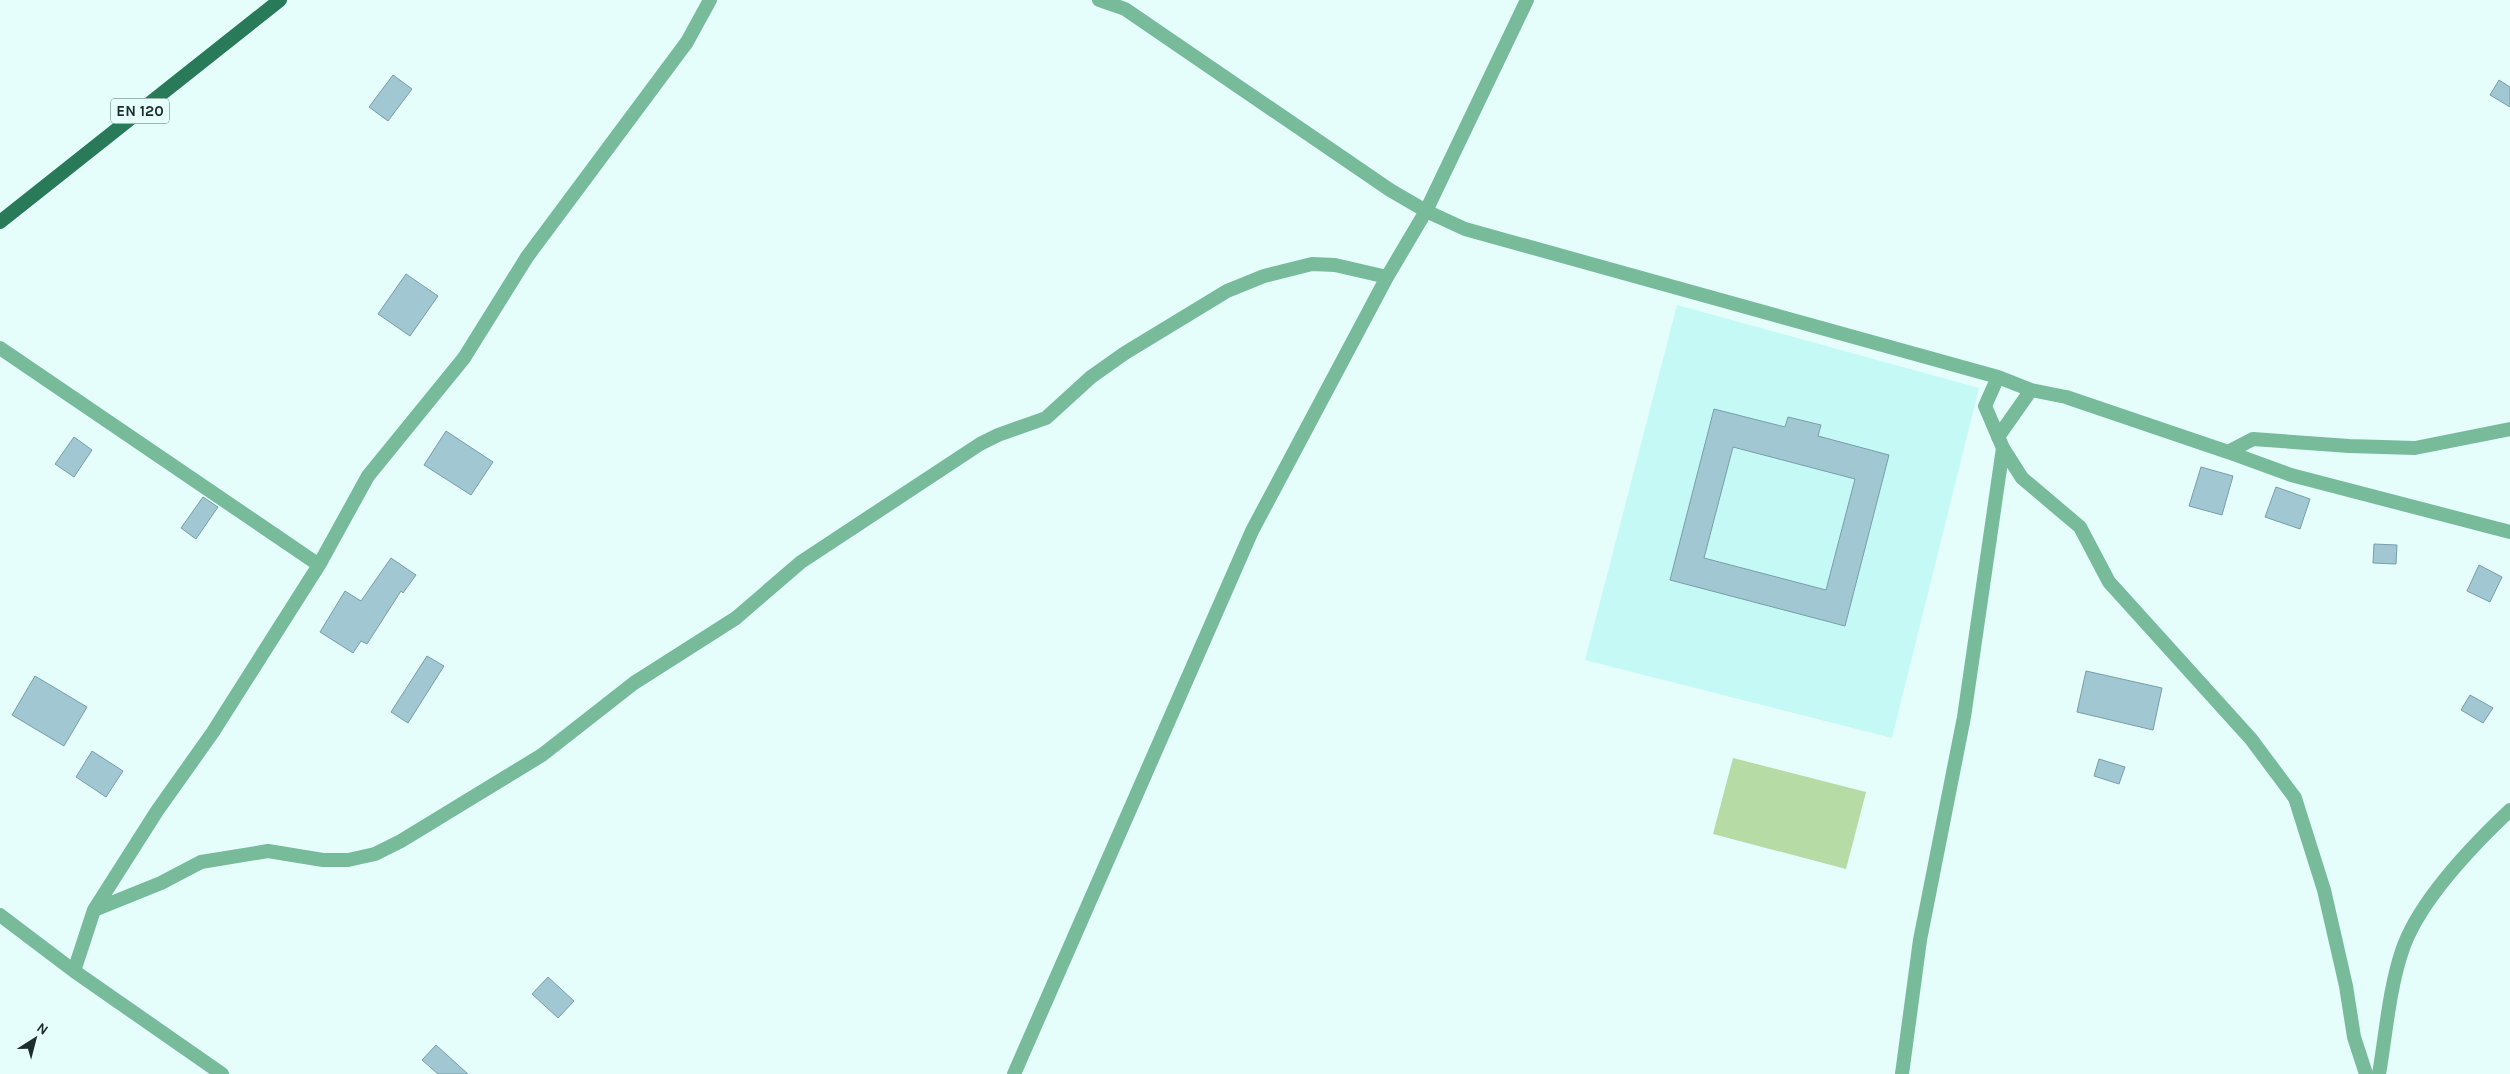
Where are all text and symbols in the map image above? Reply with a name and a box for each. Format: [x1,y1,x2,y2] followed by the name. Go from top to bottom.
[111,98,169,124] road number: EN 120
[10,1014,60,1064] north arrow
[33,1019,51,1039] text: N

